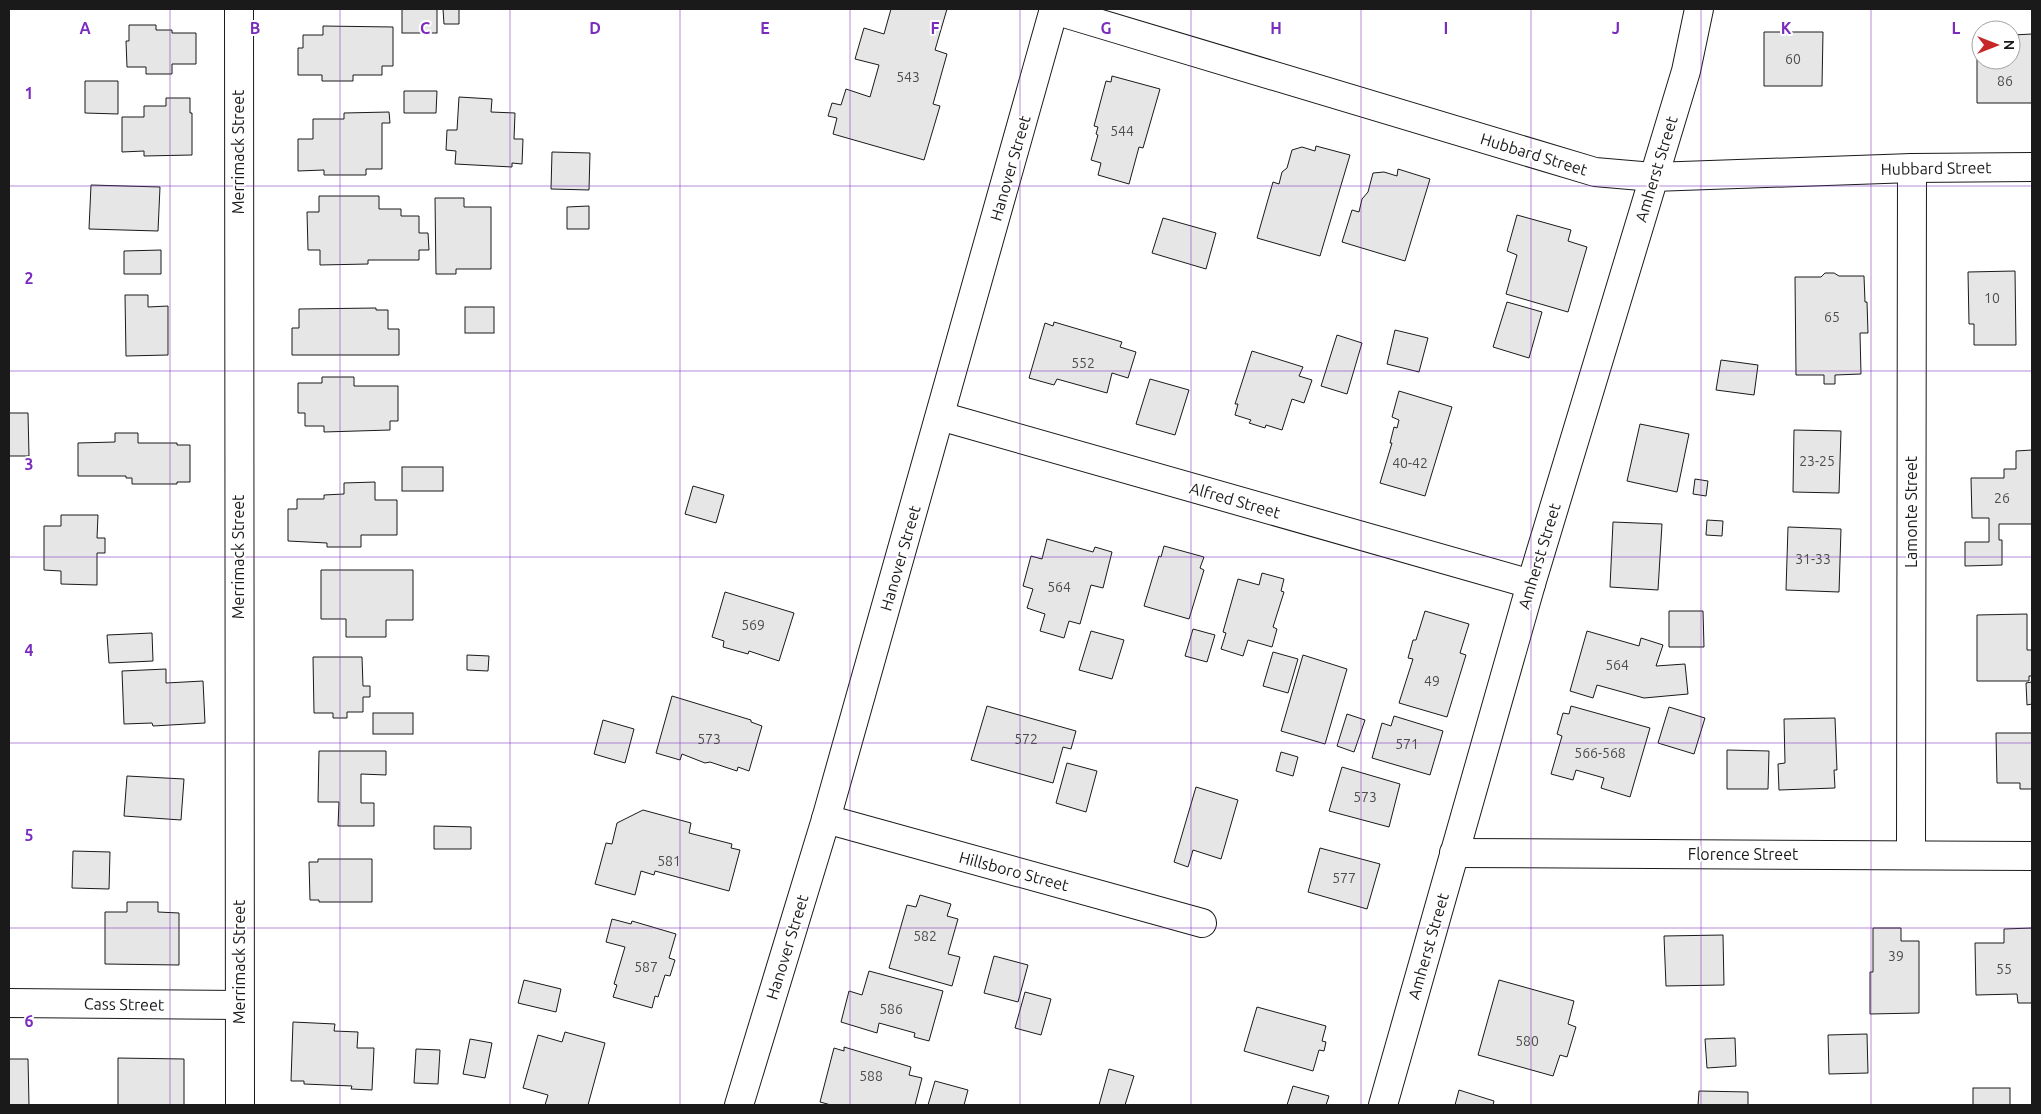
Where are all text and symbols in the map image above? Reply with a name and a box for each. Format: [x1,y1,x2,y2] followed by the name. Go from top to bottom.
[79,19,91,37] text: A
[250,19,260,37] text: B
[420,19,430,37] text: C
[589,19,601,37] text: D
[760,19,770,37] text: E
[931,19,940,37] text: F
[1100,19,1112,37] text: G
[1270,19,1282,37] text: H
[1444,19,1448,37] text: I
[1612,19,1620,37] text: J
[1781,19,1792,37] text: K
[1952,19,1961,37] text: L
[1971,20,2021,70] north arrow
[2001,40,2017,50] text: N
[1785,51,1801,67] house number: 60
[896,69,920,85] house number: 543
[1997,73,2013,89] house number: 86
[24,84,34,102] text: 1
[229,89,247,214] street label: Merrimack Street
[986,113,1034,223] street label: Hanover Street
[1631,113,1681,224] street label: Amherst Street
[1110,123,1134,139] house number: 544
[1478,129,1590,179] street label: Hubbard Street
[1880,158,1992,178] street label: Hubbard Street
[24,269,34,287] text: 2
[1984,290,2000,306] house number: 10
[1824,309,1840,325] house number: 65
[1071,355,1095,371] house number: 552
[1799,453,1835,469] house number: 23-25
[24,455,34,473] text: 3
[1392,455,1428,471] house number: 40-42
[1902,455,1920,568] street label: Lamonte Street
[1188,478,1283,522] street label: Alfred Street
[1994,490,2010,506] house number: 26
[229,494,247,619] street label: Merrimack Street
[1514,500,1564,611] street label: Amherst Street
[876,503,924,613] street label: Hanover Street
[1795,551,1831,567] house number: 31-33
[1047,579,1071,595] house number: 564
[741,617,765,633] house number: 569
[24,641,34,659] text: 4
[1605,657,1629,673] house number: 564
[1424,673,1440,689] house number: 49
[697,731,721,747] house number: 573
[1014,731,1038,747] house number: 572
[1395,736,1419,752] house number: 571
[1574,745,1626,761] house number: 566-568
[1353,789,1377,805] house number: 573
[24,826,34,844] text: 5
[1688,845,1799,863] street label: Florence Street
[957,848,1072,894] street label: Hillsboro Street
[657,853,681,869] house number: 581
[1332,870,1356,886] house number: 577
[1404,890,1452,1001] street label: Amherst Street
[762,892,812,1002] street label: Hanover Street
[230,899,248,1024] street label: Merrimack Street
[913,928,937,944] house number: 582
[1888,948,1904,964] house number: 39
[634,959,658,975] house number: 587
[1996,961,2012,977] house number: 55
[84,994,165,1014] street label: Cass Street
[879,1001,903,1017] house number: 586
[24,1012,34,1030] text: 6
[1515,1033,1539,1049] house number: 580
[859,1068,883,1084] house number: 588

